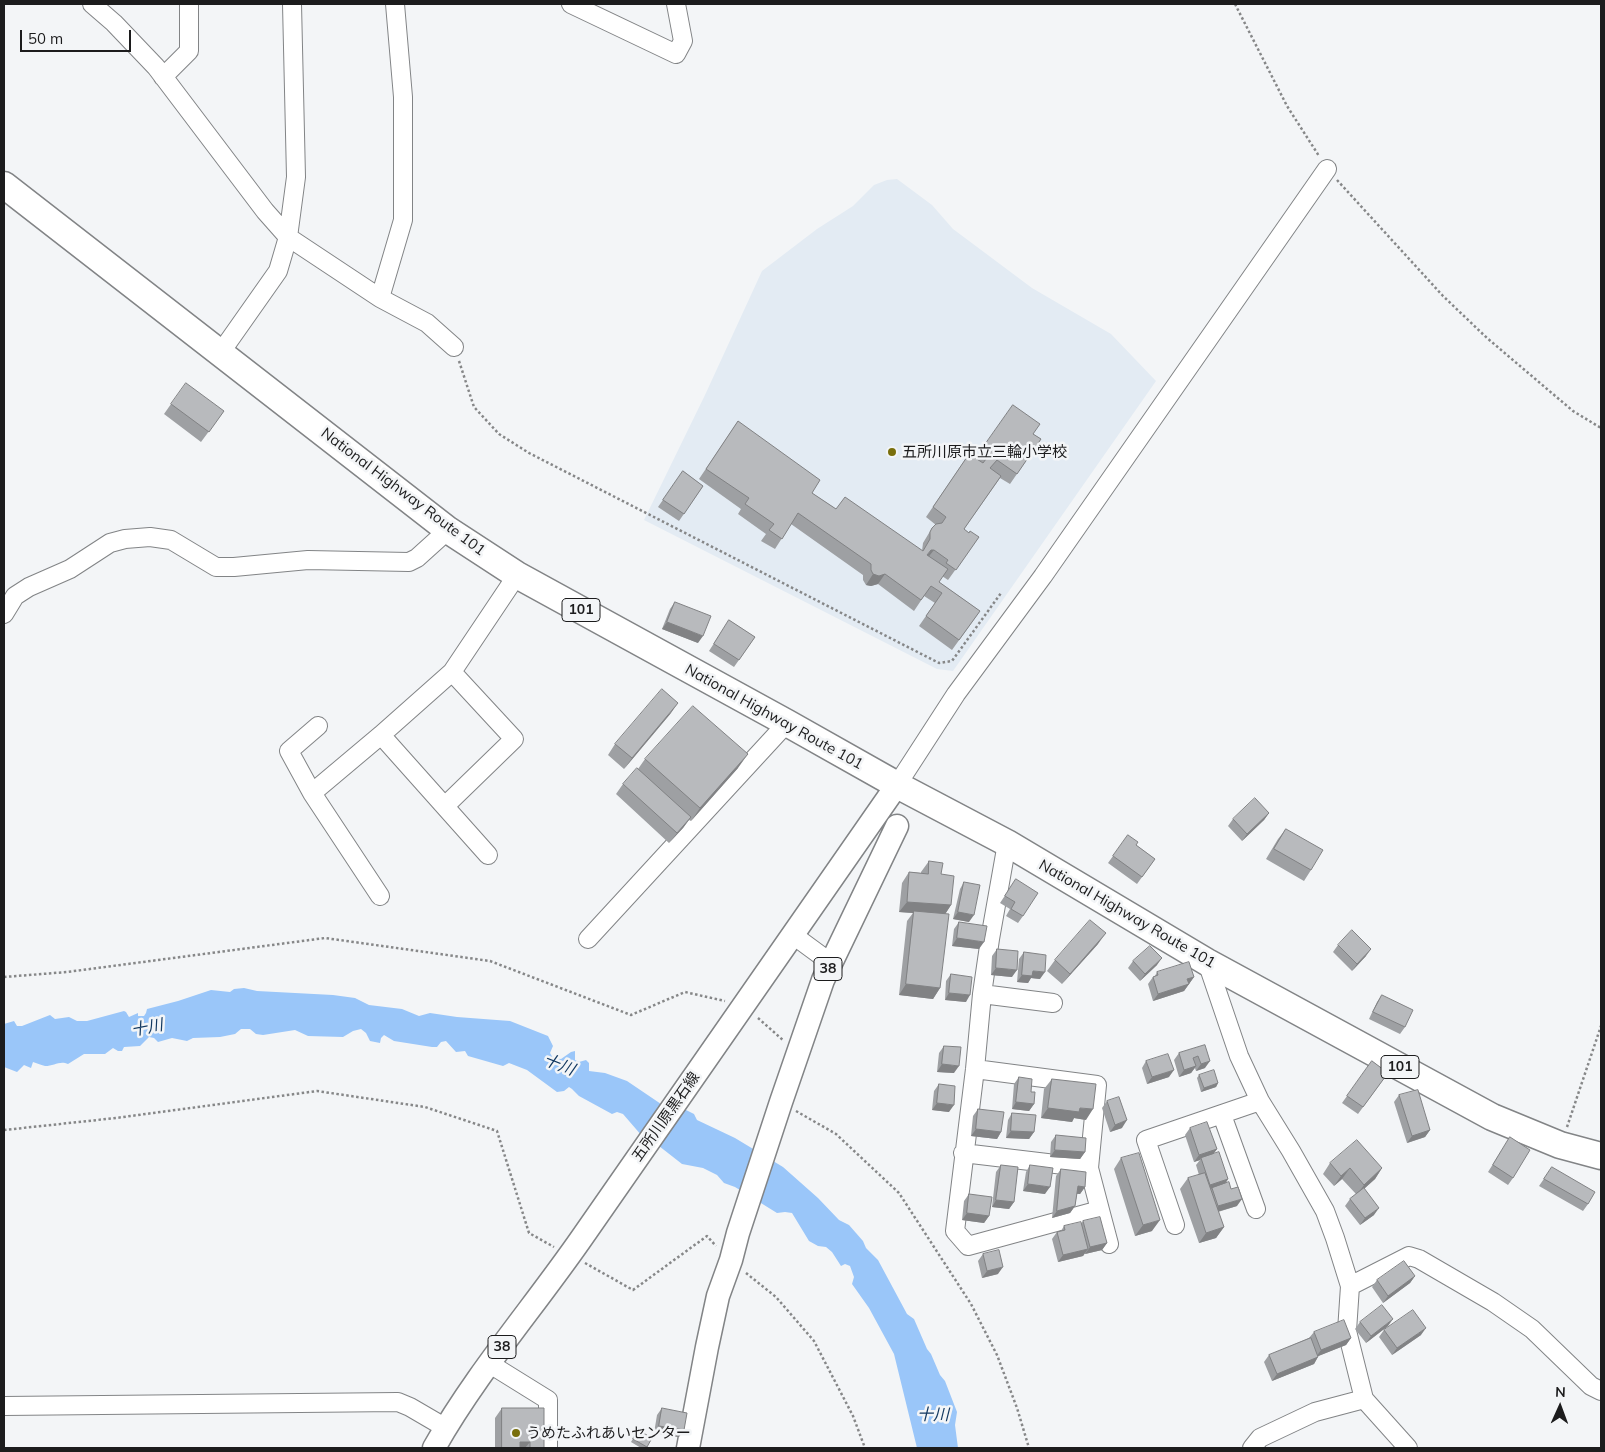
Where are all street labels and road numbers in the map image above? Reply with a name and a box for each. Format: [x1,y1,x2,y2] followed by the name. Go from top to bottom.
[317,424,489,560] street label: National Highway Route 101
[562,598,600,622] road number: 101
[682,660,866,774] street label: National Highway Route 101
[1035,856,1219,972] street label: National Highway Route 101
[814,958,842,981] road number: 38
[1381,1056,1419,1078] road number: 101
[629,1069,703,1165] street label: 五所川原黒石線
[488,1335,516,1358] road number: 38

